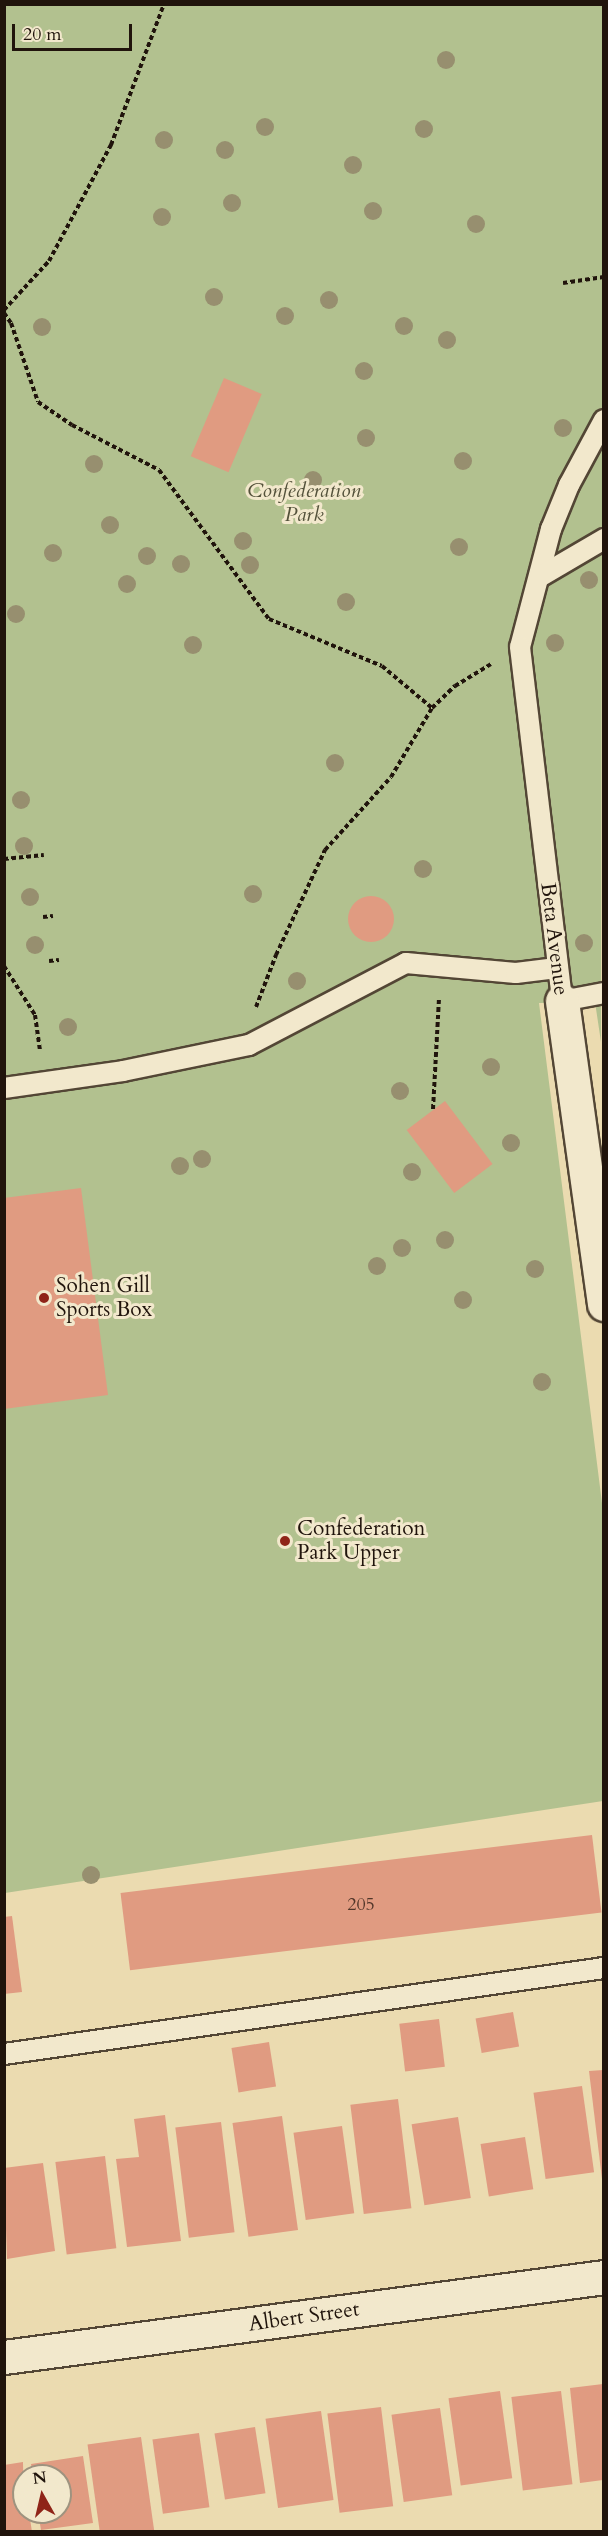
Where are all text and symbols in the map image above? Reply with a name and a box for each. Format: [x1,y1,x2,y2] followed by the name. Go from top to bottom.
[15,12,135,50] scale bar
[23,22,62,47] text: 20 m
[247,478,361,528] park label: Confederation Park
[535,881,573,997] street label: Beta Avenue
[56,1273,152,1323] place label: Sohen Gill Sports Box
[37,1291,51,1305] marker: Sohen Gill Sports Box
[297,1516,426,1566] place label: Confederation Park Upper
[278,1534,292,1548] marker: Confederation Park Upper
[347,1894,375,1916] house number: 205
[247,2297,361,2337] street label: Albert Street
[12,2464,72,2524] north arrow
[31,2466,48,2490] text: N

